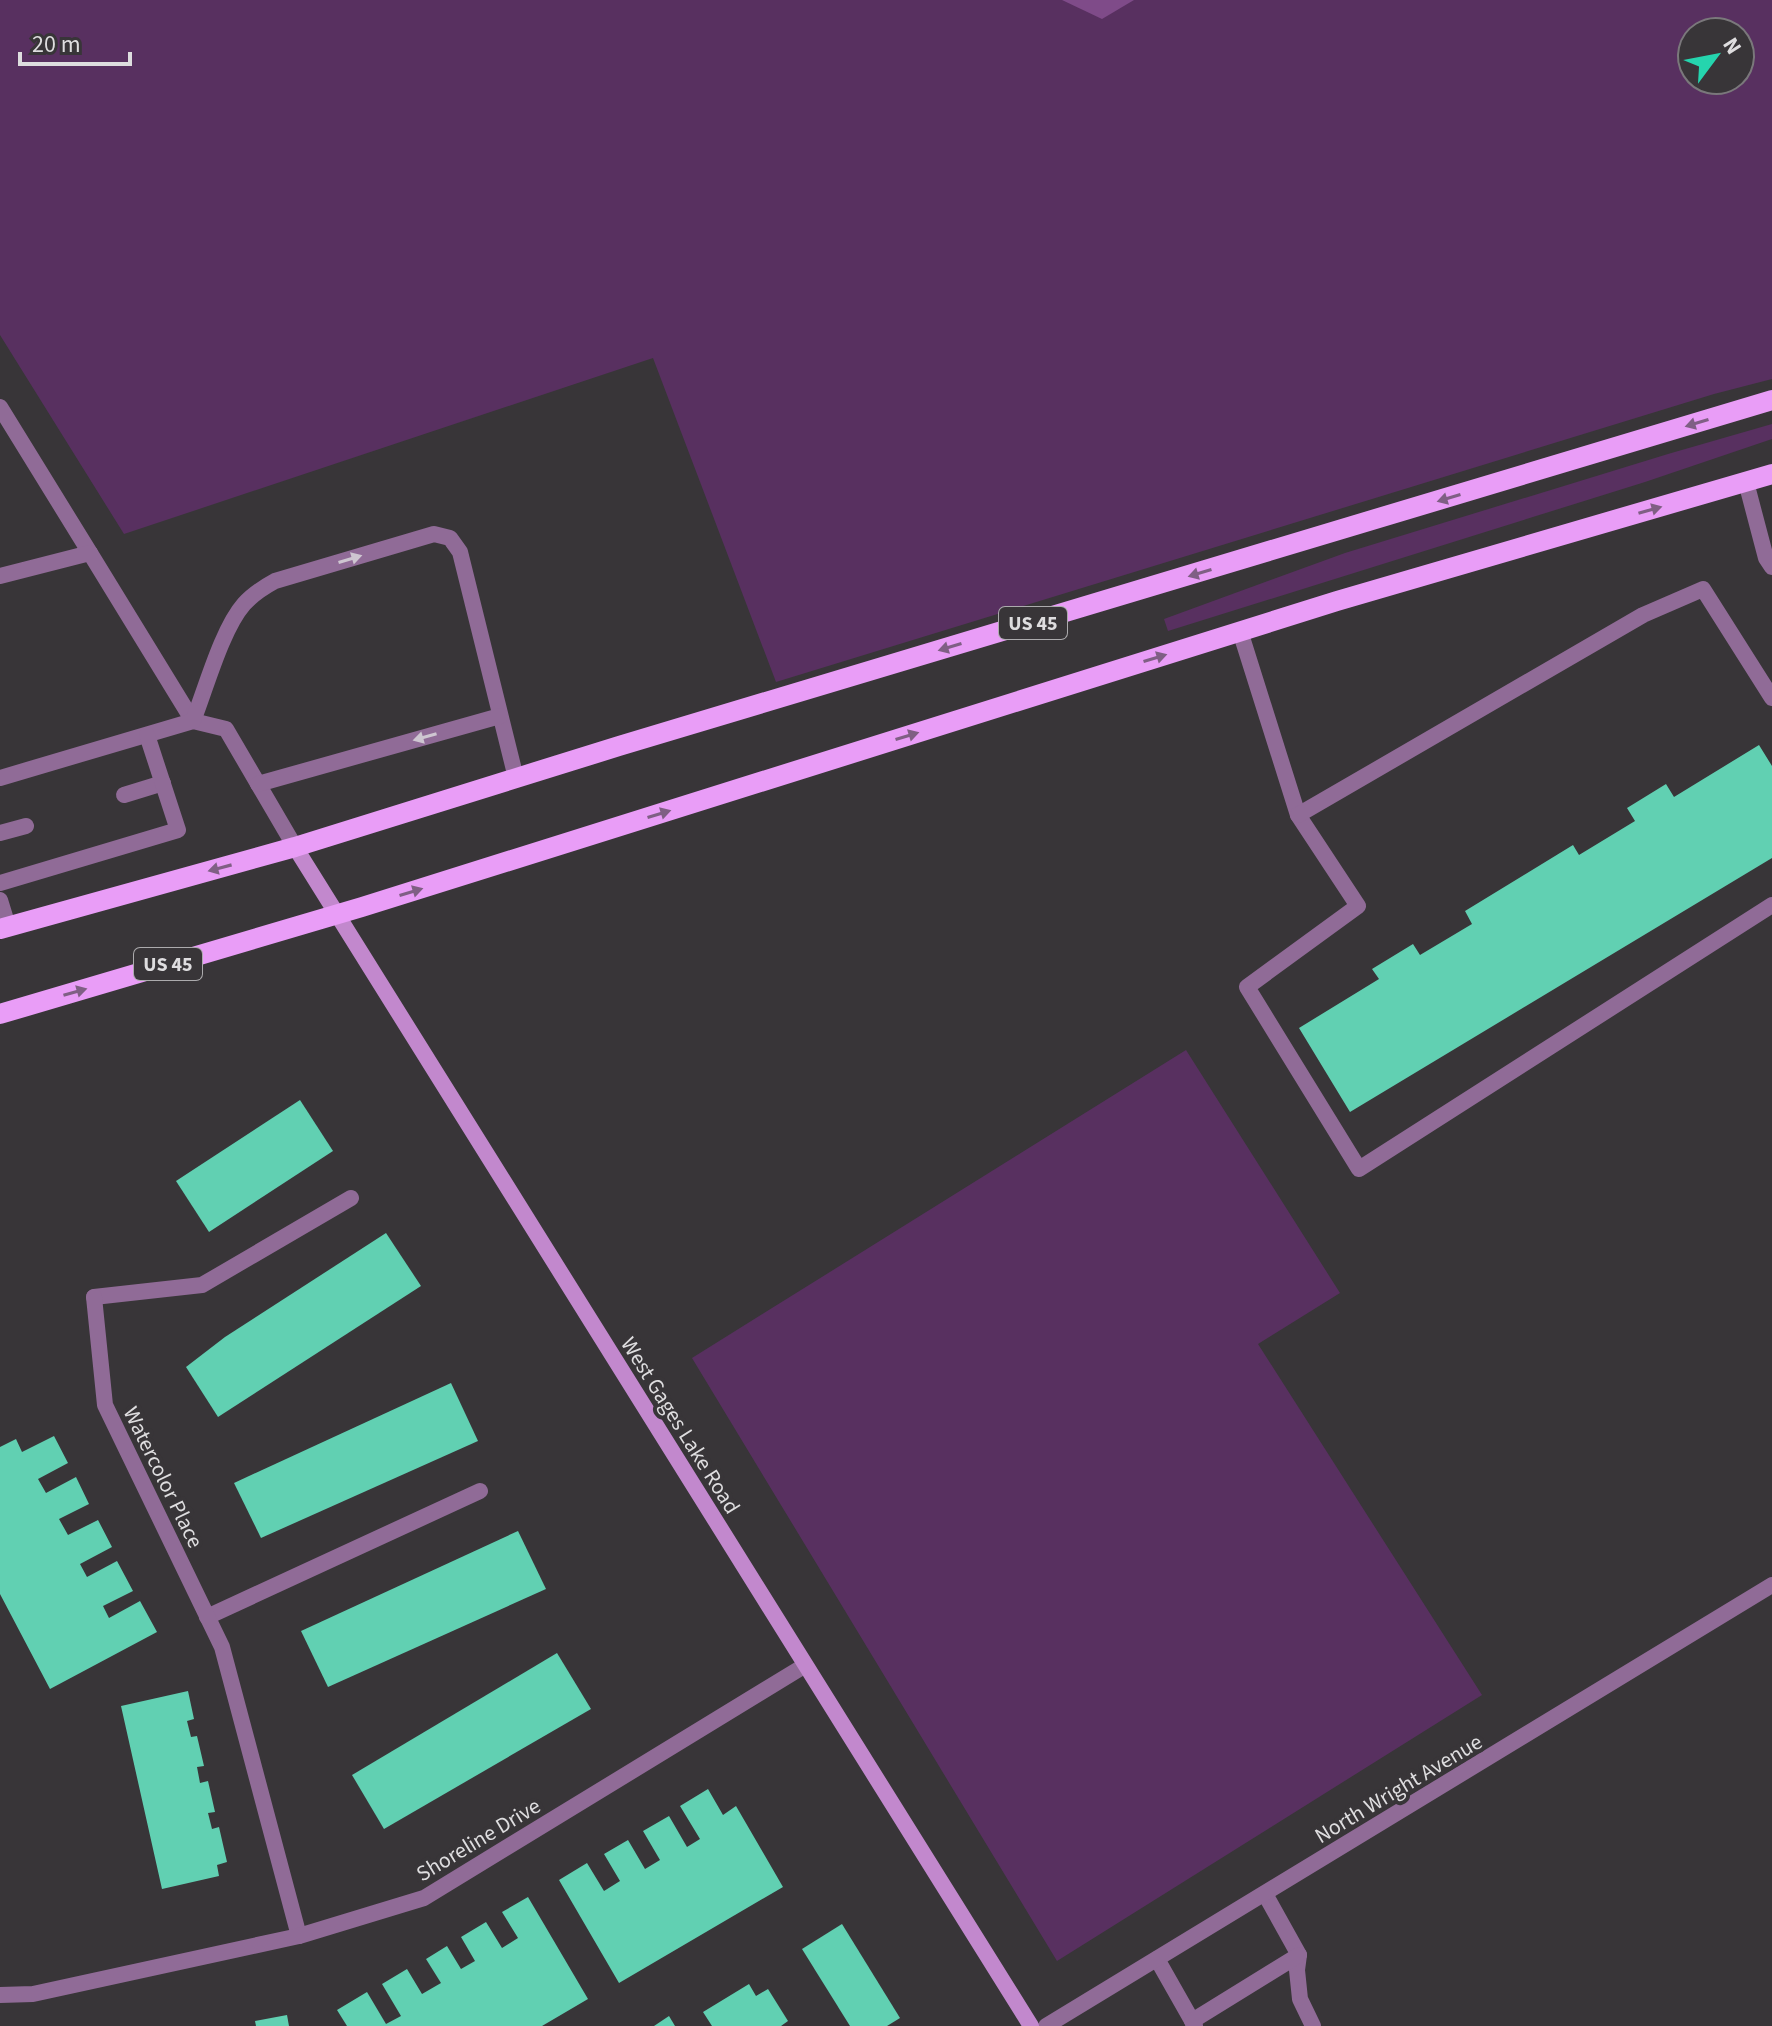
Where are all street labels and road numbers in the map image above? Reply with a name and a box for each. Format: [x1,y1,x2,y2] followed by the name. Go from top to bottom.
[999,607,1067,639] road number: US 45
[134,948,202,980] road number: US 45
[613,1331,748,1520] street label: West Gages Lake Road
[115,1401,211,1554] street label: Watercolor Place
[1309,1726,1489,1852] street label: North Wright Avenue
[410,1790,547,1890] street label: Shoreline Drive

